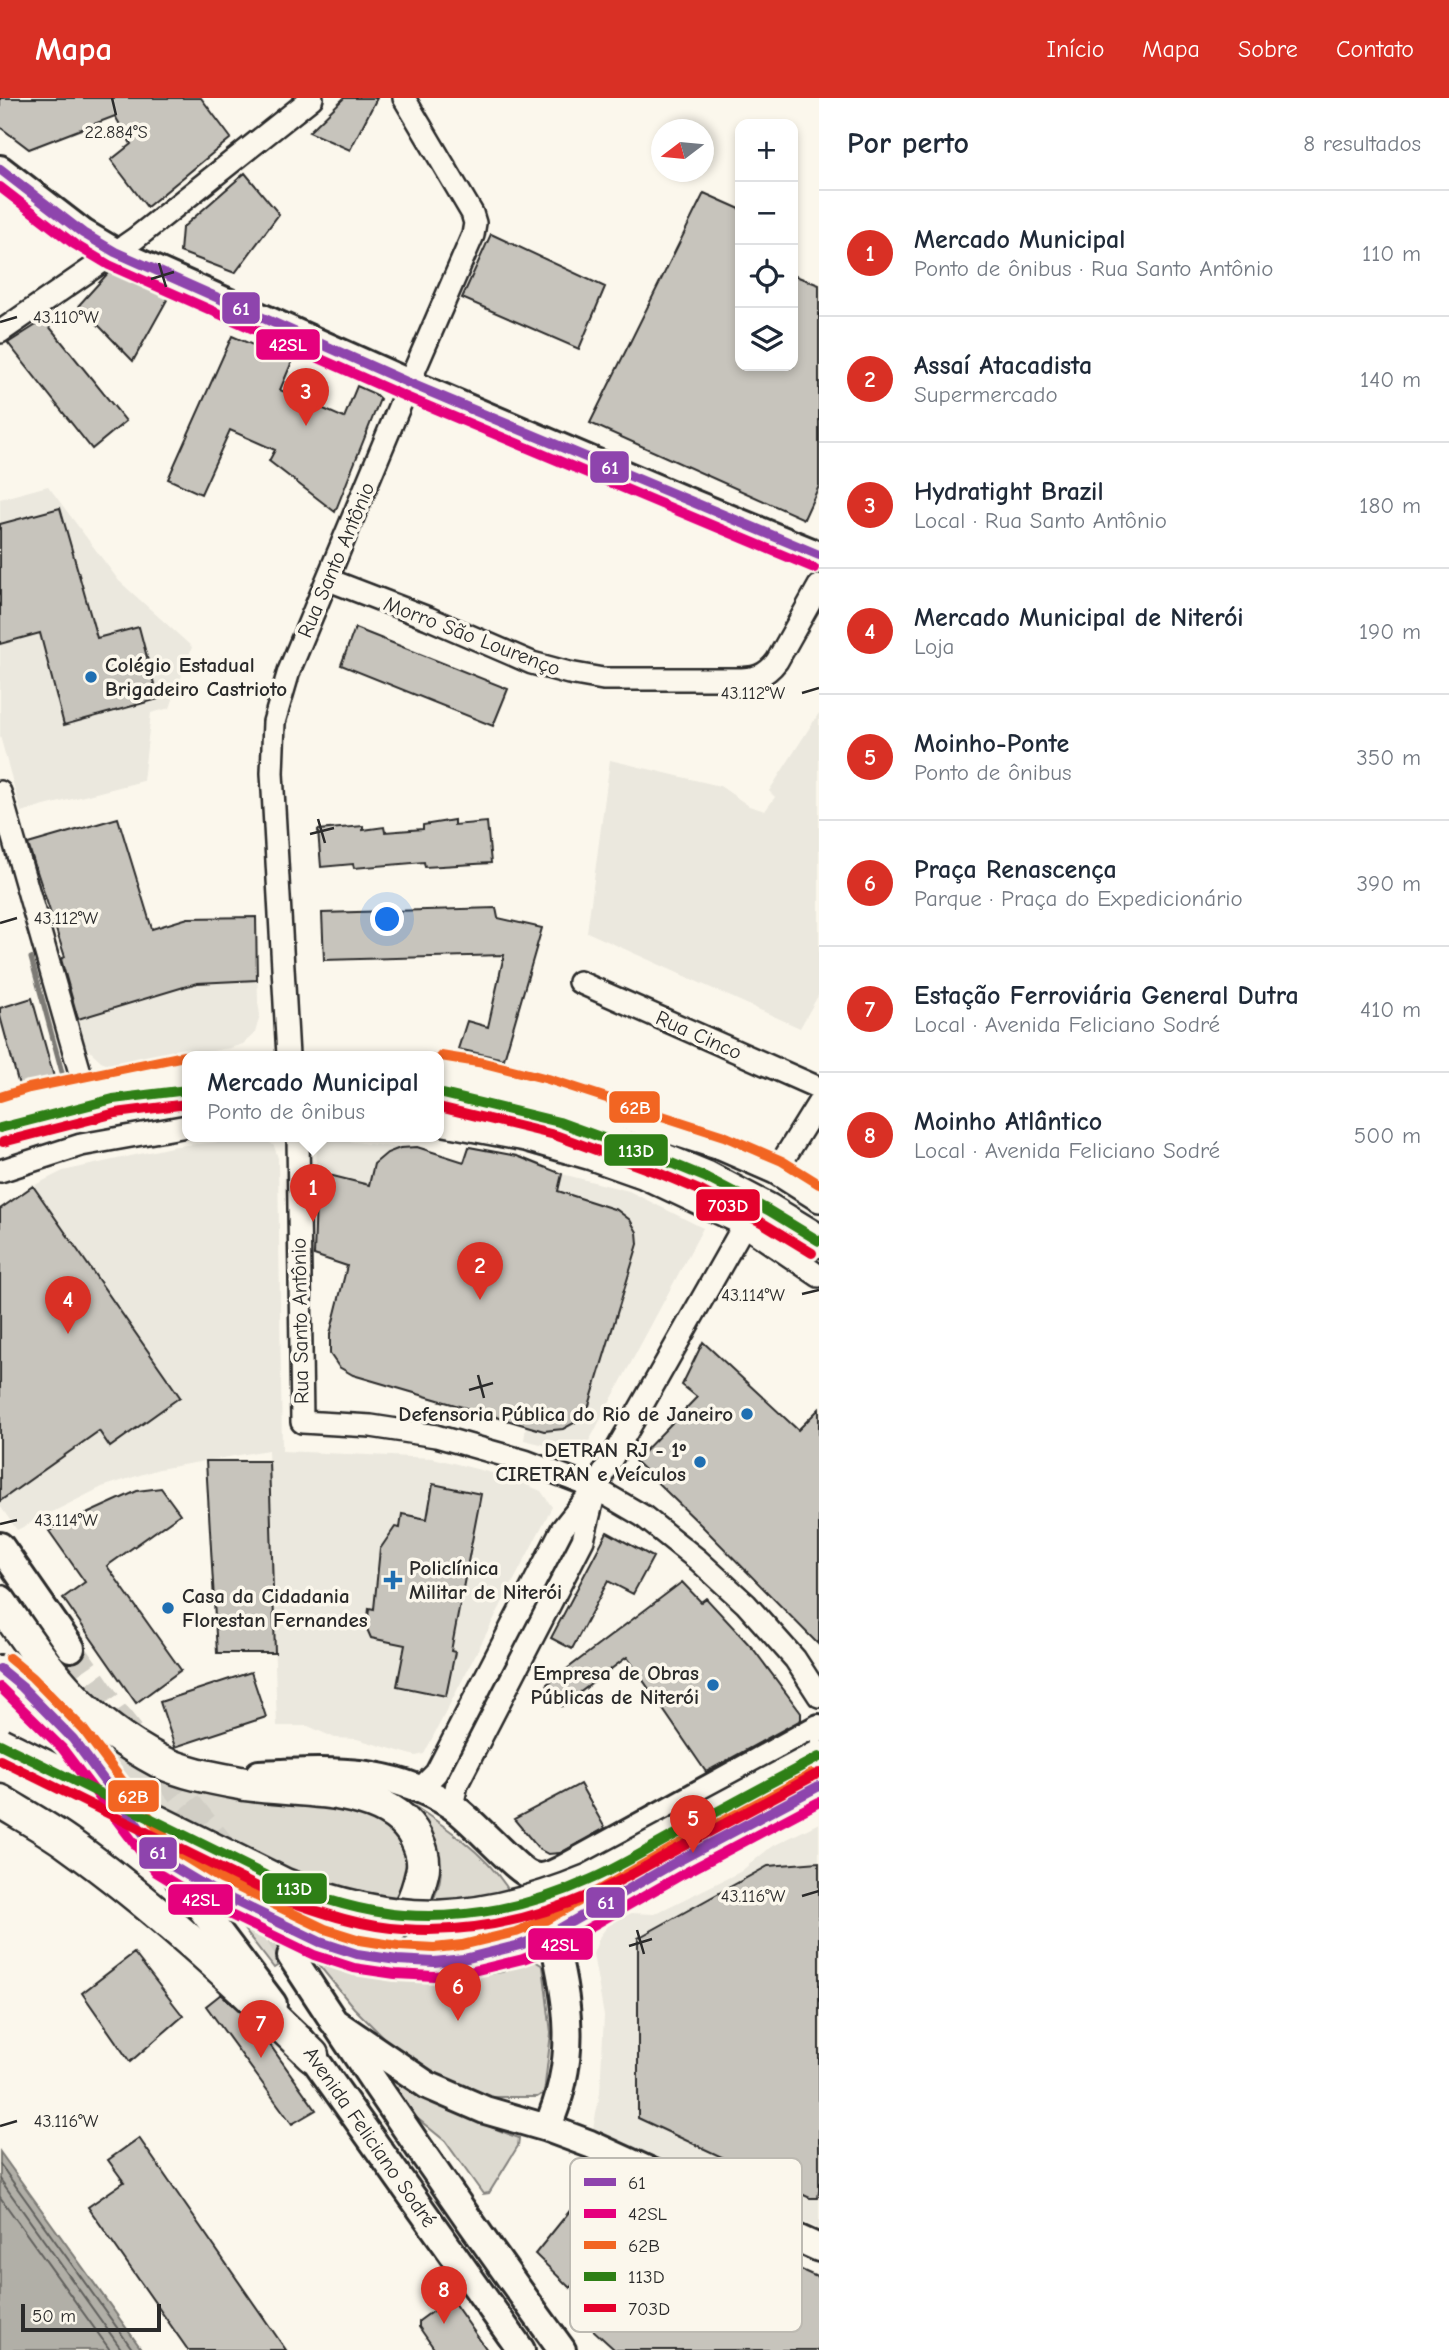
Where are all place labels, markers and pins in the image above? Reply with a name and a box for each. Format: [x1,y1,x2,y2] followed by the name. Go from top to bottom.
[283,368,329,426] pin: 3
[105,653,287,701] place label: Colégio Estadual Brigadeiro Castrioto
[83,669,99,685] marker: Colégio Estadual Brigadeiro Castrioto
[290,1164,336,1222] pin: 1
[457,1242,503,1300] pin: 2
[45,1276,91,1334] pin: 4
[398,1402,733,1426] place label: Defensoria Pública do Rio de Janeiro
[739,1406,755,1422] marker: Defensoria Pública do Rio de Janeiro
[495,1438,687,1486] place label: DETRAN RJ - 1º CIRETRAN e Veículos
[692,1454,708,1470] marker: DETRAN RJ - 1º CIRETRAN e Veículos
[409,1556,562,1604] place label: Policlínica Militar de Niterói
[383,1570,403,1590] marker: Policlínica Militar de Niterói
[182,1584,368,1632] place label: Casa da Cidadania Florestan Fernandes
[160,1600,176,1616] marker: Casa da Cidadania Florestan Fernandes
[530,1661,699,1709] place label: Empresa de Obras Públicas de Niterói
[705,1677,721,1693] marker: Empresa de Obras Públicas de Niterói
[670,1795,716,1853] pin: 5
[435,1963,481,2021] pin: 6
[238,2000,284,2058] pin: 7
[421,2266,467,2324] pin: 8

